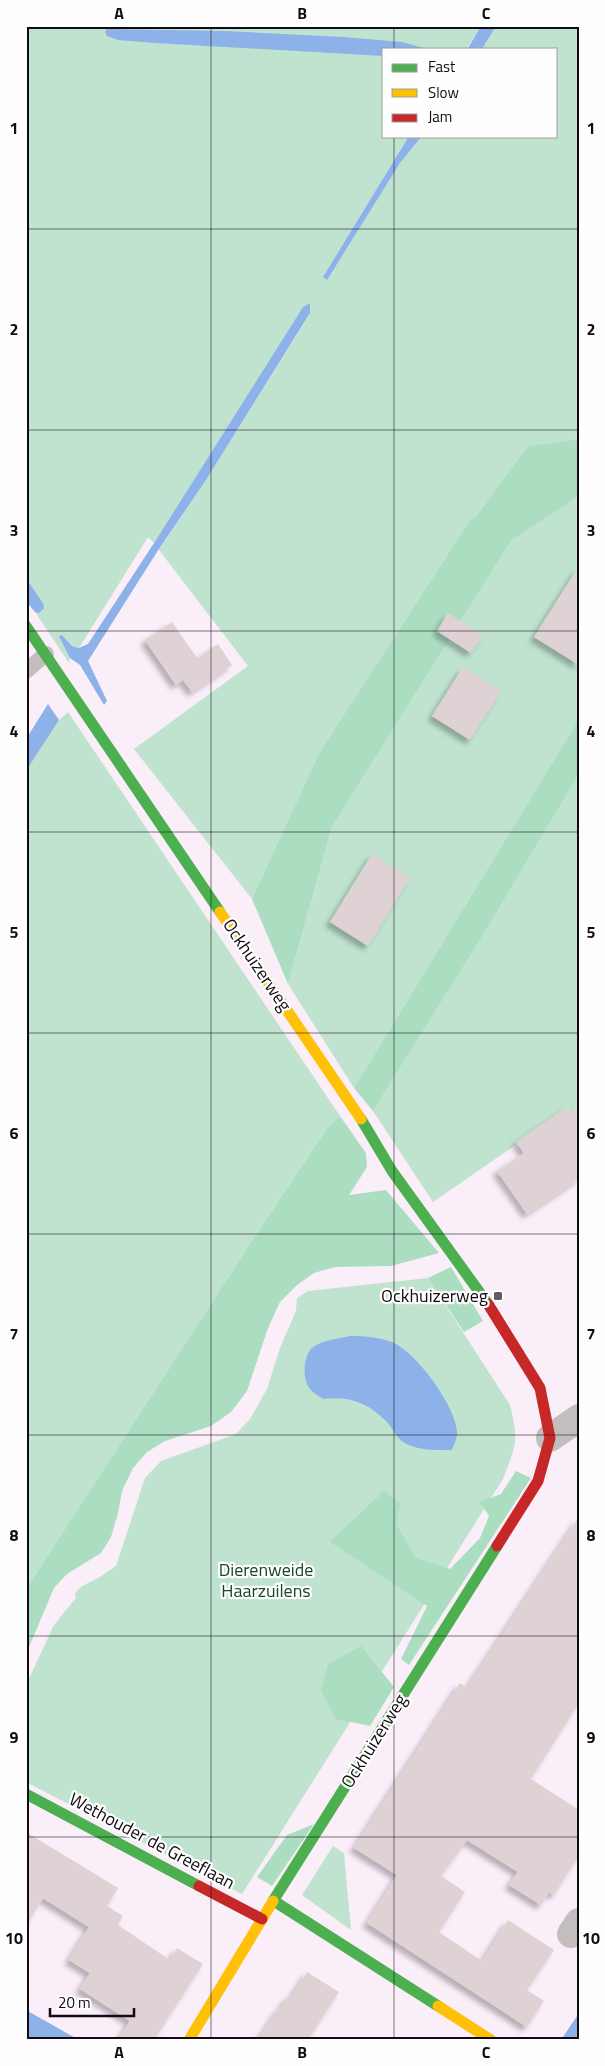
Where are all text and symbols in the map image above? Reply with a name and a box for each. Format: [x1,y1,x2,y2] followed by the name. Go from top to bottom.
[114,1,124,25] text: A
[297,1,307,25] text: B
[482,1,491,25] text: C
[382,48,558,138] legend
[428,55,456,78] text: Fast
[428,81,459,104] text: Slow
[428,105,452,128] text: Jam
[10,116,18,140] text: 1
[587,116,595,140] text: 1
[10,317,18,341] text: 2
[587,317,595,341] text: 2
[10,518,18,542] text: 3
[587,518,595,542] text: 3
[10,719,19,743] text: 4
[587,719,596,743] text: 4
[216,913,299,1017] street label: Ockhuizerweg
[10,920,19,944] text: 5
[587,920,596,944] text: 5
[10,1121,19,1145] text: 6
[587,1121,596,1145] text: 6
[381,1282,488,1309] place label: Ockhuizerweg
[492,1290,504,1302] marker: Ockhuizerweg
[10,1322,18,1346] text: 7
[587,1322,595,1346] text: 7
[10,1523,19,1547] text: 8
[587,1523,596,1547] text: 8
[219,1556,313,1604] park label: Dierenweide Haarzuilens
[334,1688,413,1793] street label: Ockhuizerweg
[10,1725,19,1749] text: 9
[587,1725,596,1749] text: 9
[65,1785,240,1896] street label: Wethouder de Greeflaan
[5,1926,23,1950] text: 10
[582,1926,600,1950] text: 10
[50,1986,134,2018] scale bar
[58,1991,91,2014] text: 20 m
[114,2040,124,2064] text: A
[297,2040,307,2064] text: B
[482,2040,491,2064] text: C

